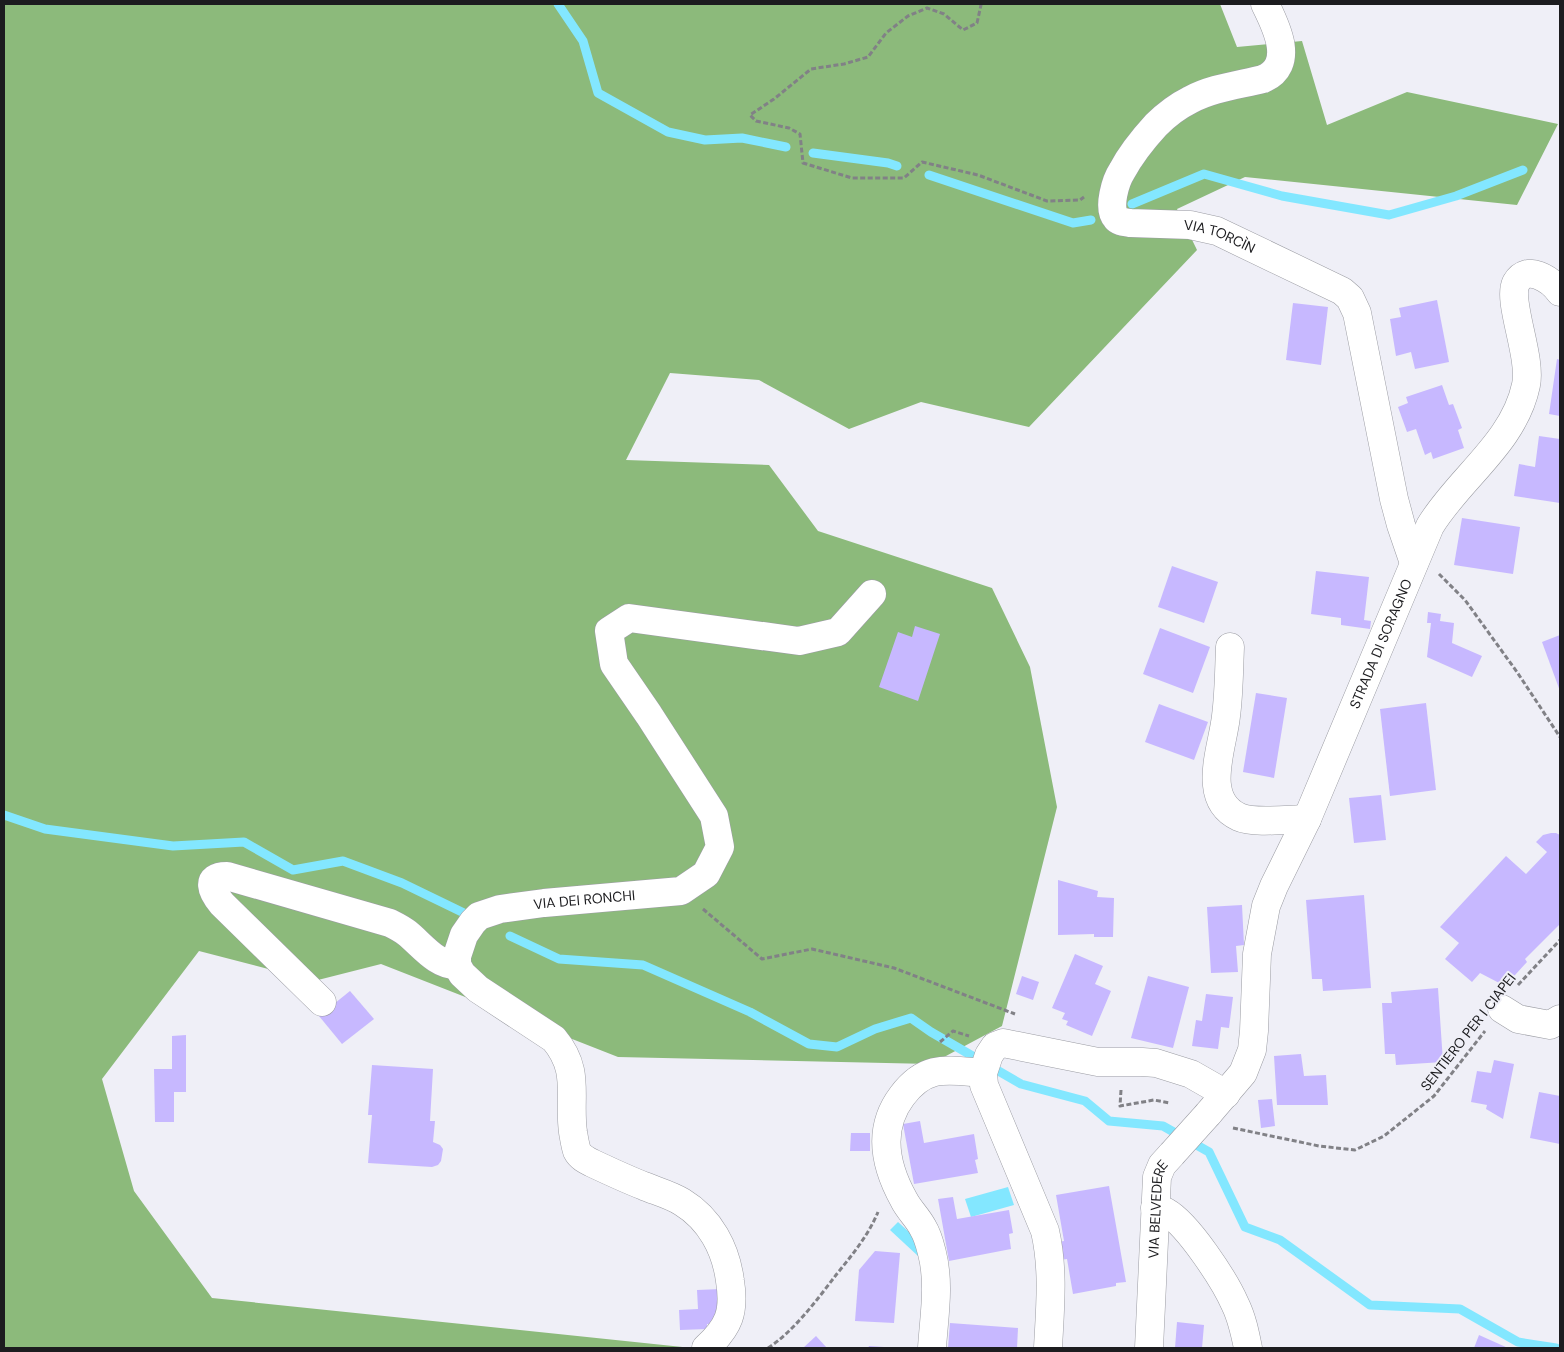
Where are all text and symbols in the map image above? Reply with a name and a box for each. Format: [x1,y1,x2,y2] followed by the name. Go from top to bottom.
[1184,216,1258,257] street label: VIA TORCÌN
[1345,576,1416,711] street label: STRADA DI SORAGNO
[532,886,636,913] street label: VIA DEI RONCHI
[1416,969,1520,1095] street label: SENTIERO PER I CIAPEI
[1144,1156,1172,1259] street label: VIA BELVEDERE

